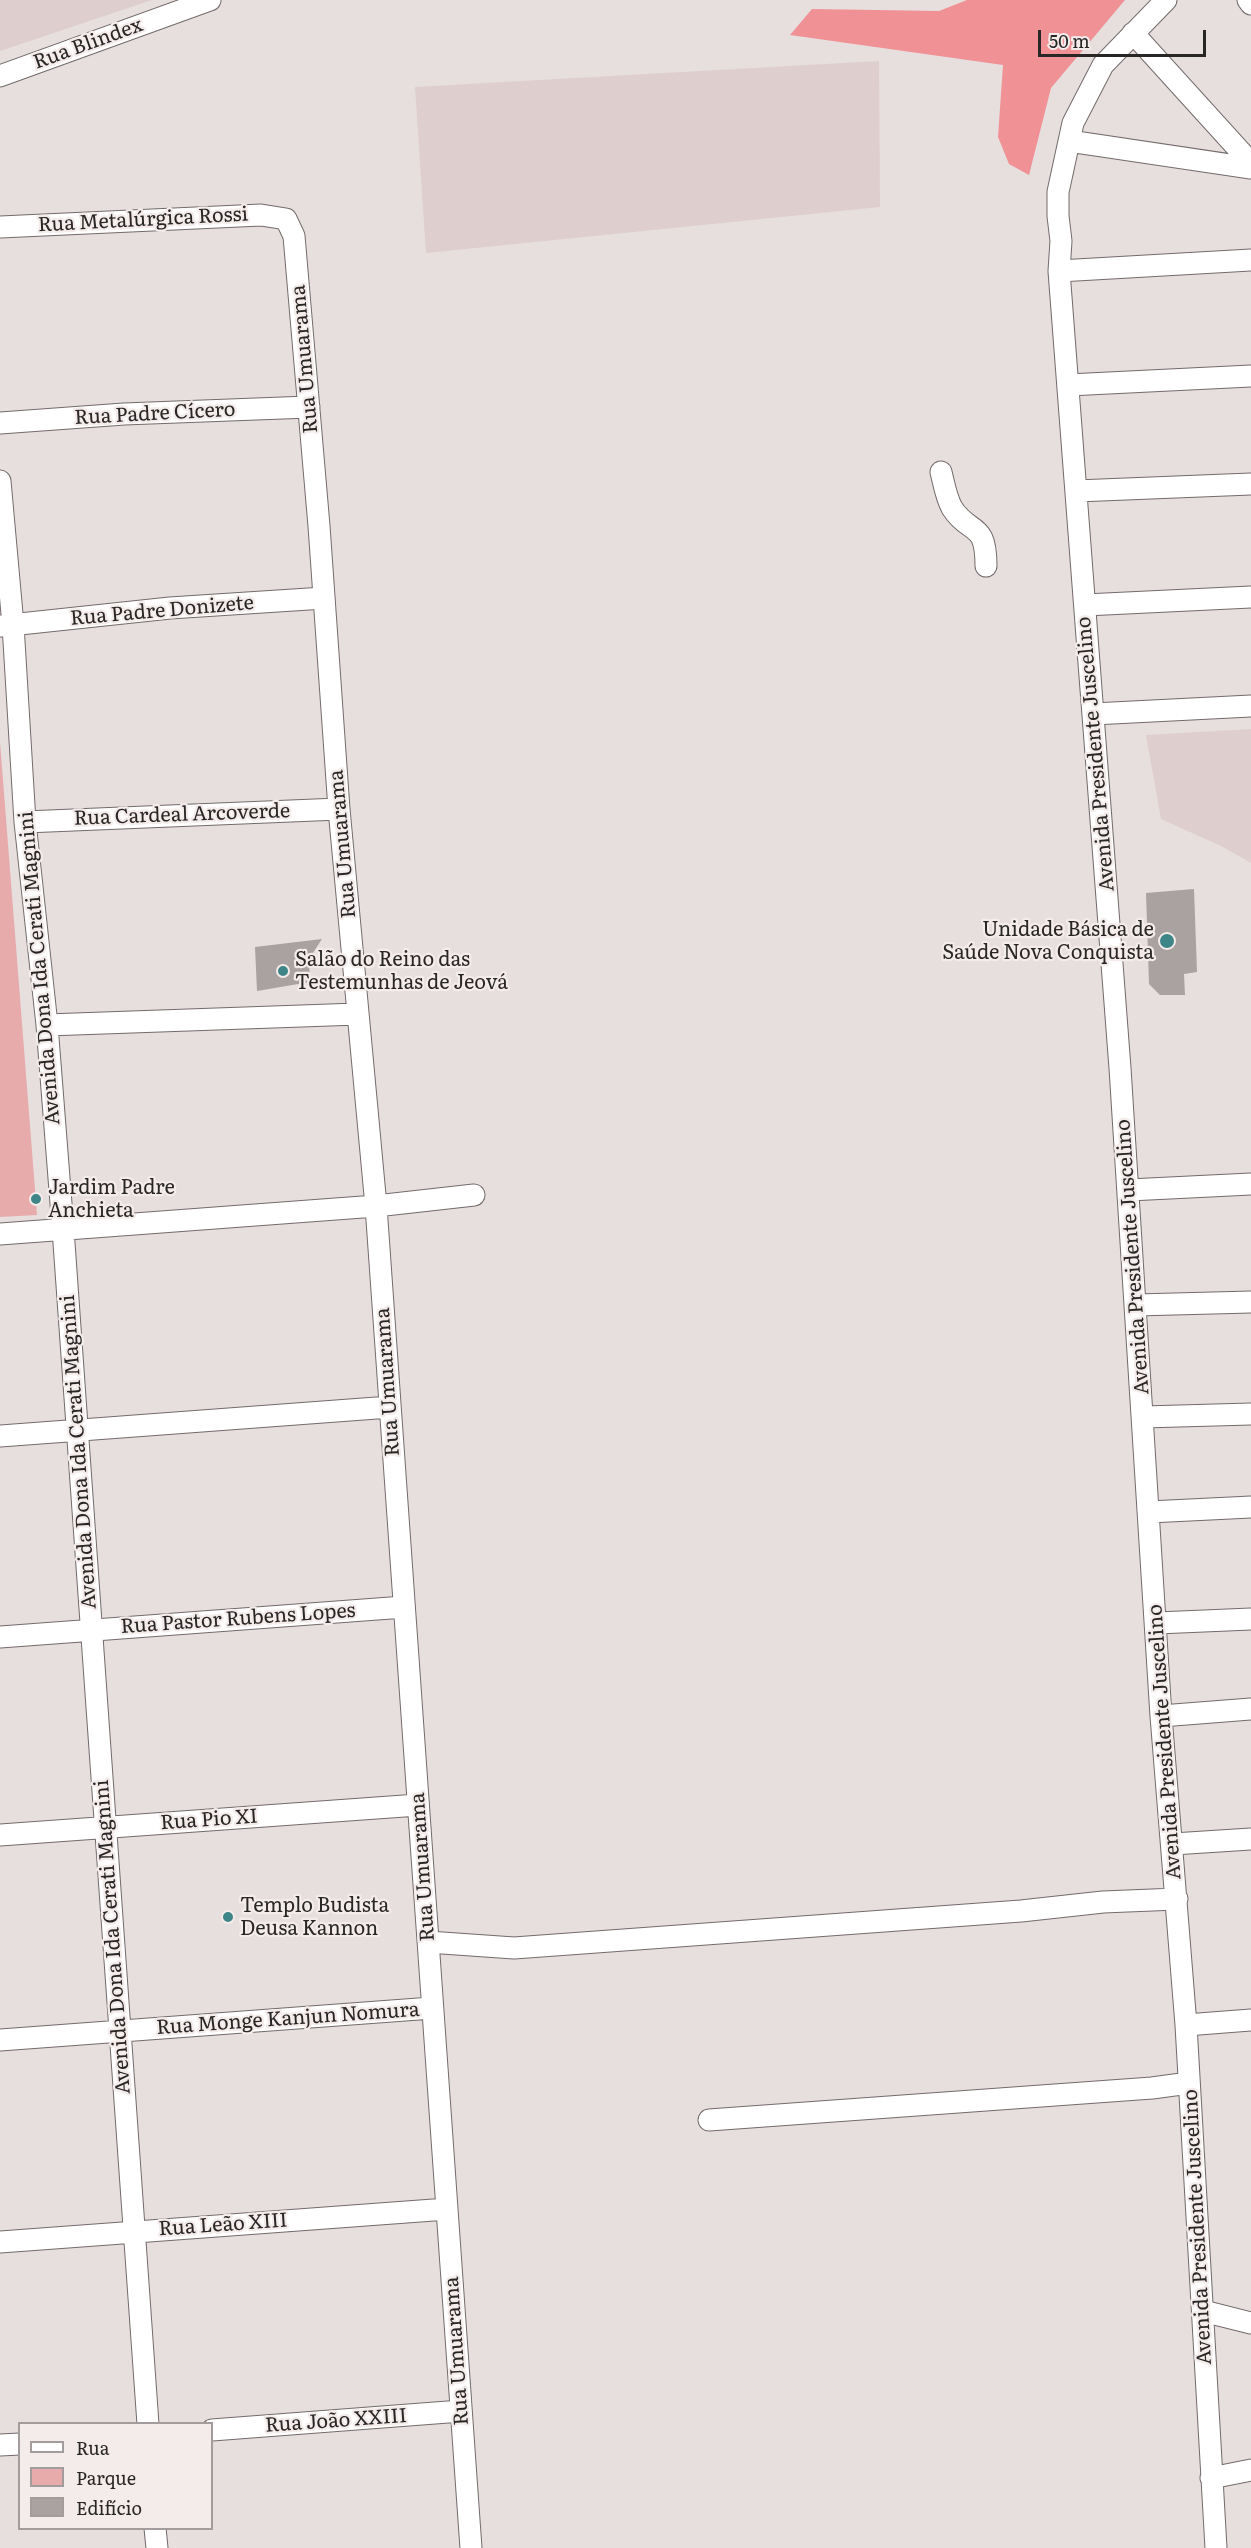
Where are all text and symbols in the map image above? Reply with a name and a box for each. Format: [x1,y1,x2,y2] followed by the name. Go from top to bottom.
[30,13,146,75] street label: Rua Blindex
[1041,18,1209,56] scale bar
[1049,27,1090,54] text: 50 m
[37,203,249,237] street label: Rua Metalúrgica Rossi
[287,284,323,434] street label: Rua Umuarama
[74,398,236,430] street label: Rua Padre Cícero
[69,591,255,631] street label: Rua Padre Donizete
[1072,615,1120,893] street label: Avenida Presidente Juscelino
[325,769,361,919] street label: Rua Umuarama
[73,799,291,831] street label: Rua Cardeal Arcoverde
[14,810,66,1126] street label: Avenida Dona Ida Cerati Magnini
[942,918,1154,965] place label: Unidade Básica de Saúde Nova Conquista
[1158,932,1176,950] marker: Unidade Básica de Saúde Nova Conquista
[295,948,508,995] place label: Salão do Reino das Testemunhas de Jeová
[276,964,290,978] marker: Salão do Reino das Testemunhas de Jeová
[1111,1118,1155,1396] street label: Avenida Presidente Juscelino
[48,1176,175,1223] place label: Jardim Padre Anchieta
[29,1192,43,1206] marker: Jardim Padre Anchieta
[56,1294,102,1610] street label: Avenida Dona Ida Cerati Magnini
[371,1307,405,1457] street label: Rua Umuarama
[120,1599,356,1639] street label: Rua Pastor Rubens Lopes
[1143,1603,1187,1881] street label: Avenida Presidente Juscelino
[90,1779,136,2095] street label: Avenida Dona Ida Cerati Magnini
[406,1792,440,1942] street label: Rua Umuarama
[159,1805,259,1835] street label: Rua Pio XI
[240,1894,389,1941] place label: Templo Budista Deusa Kannon
[221,1910,235,1924] marker: Templo Budista Deusa Kannon
[156,1998,420,2040] street label: Rua Monge Kanjun Nomura
[1179,2089,1217,2365] street label: Avenida Presidente Juscelino
[158,2209,288,2241] street label: Rua Leão XIII
[440,2276,474,2426] street label: Rua Umuarama
[264,2404,408,2438] street label: Rua João XXIII
[18,2422,213,2530] legend
[76,2434,109,2461] text: Rua
[76,2464,136,2491] text: Parque
[76,2494,142,2521] text: Edifício

